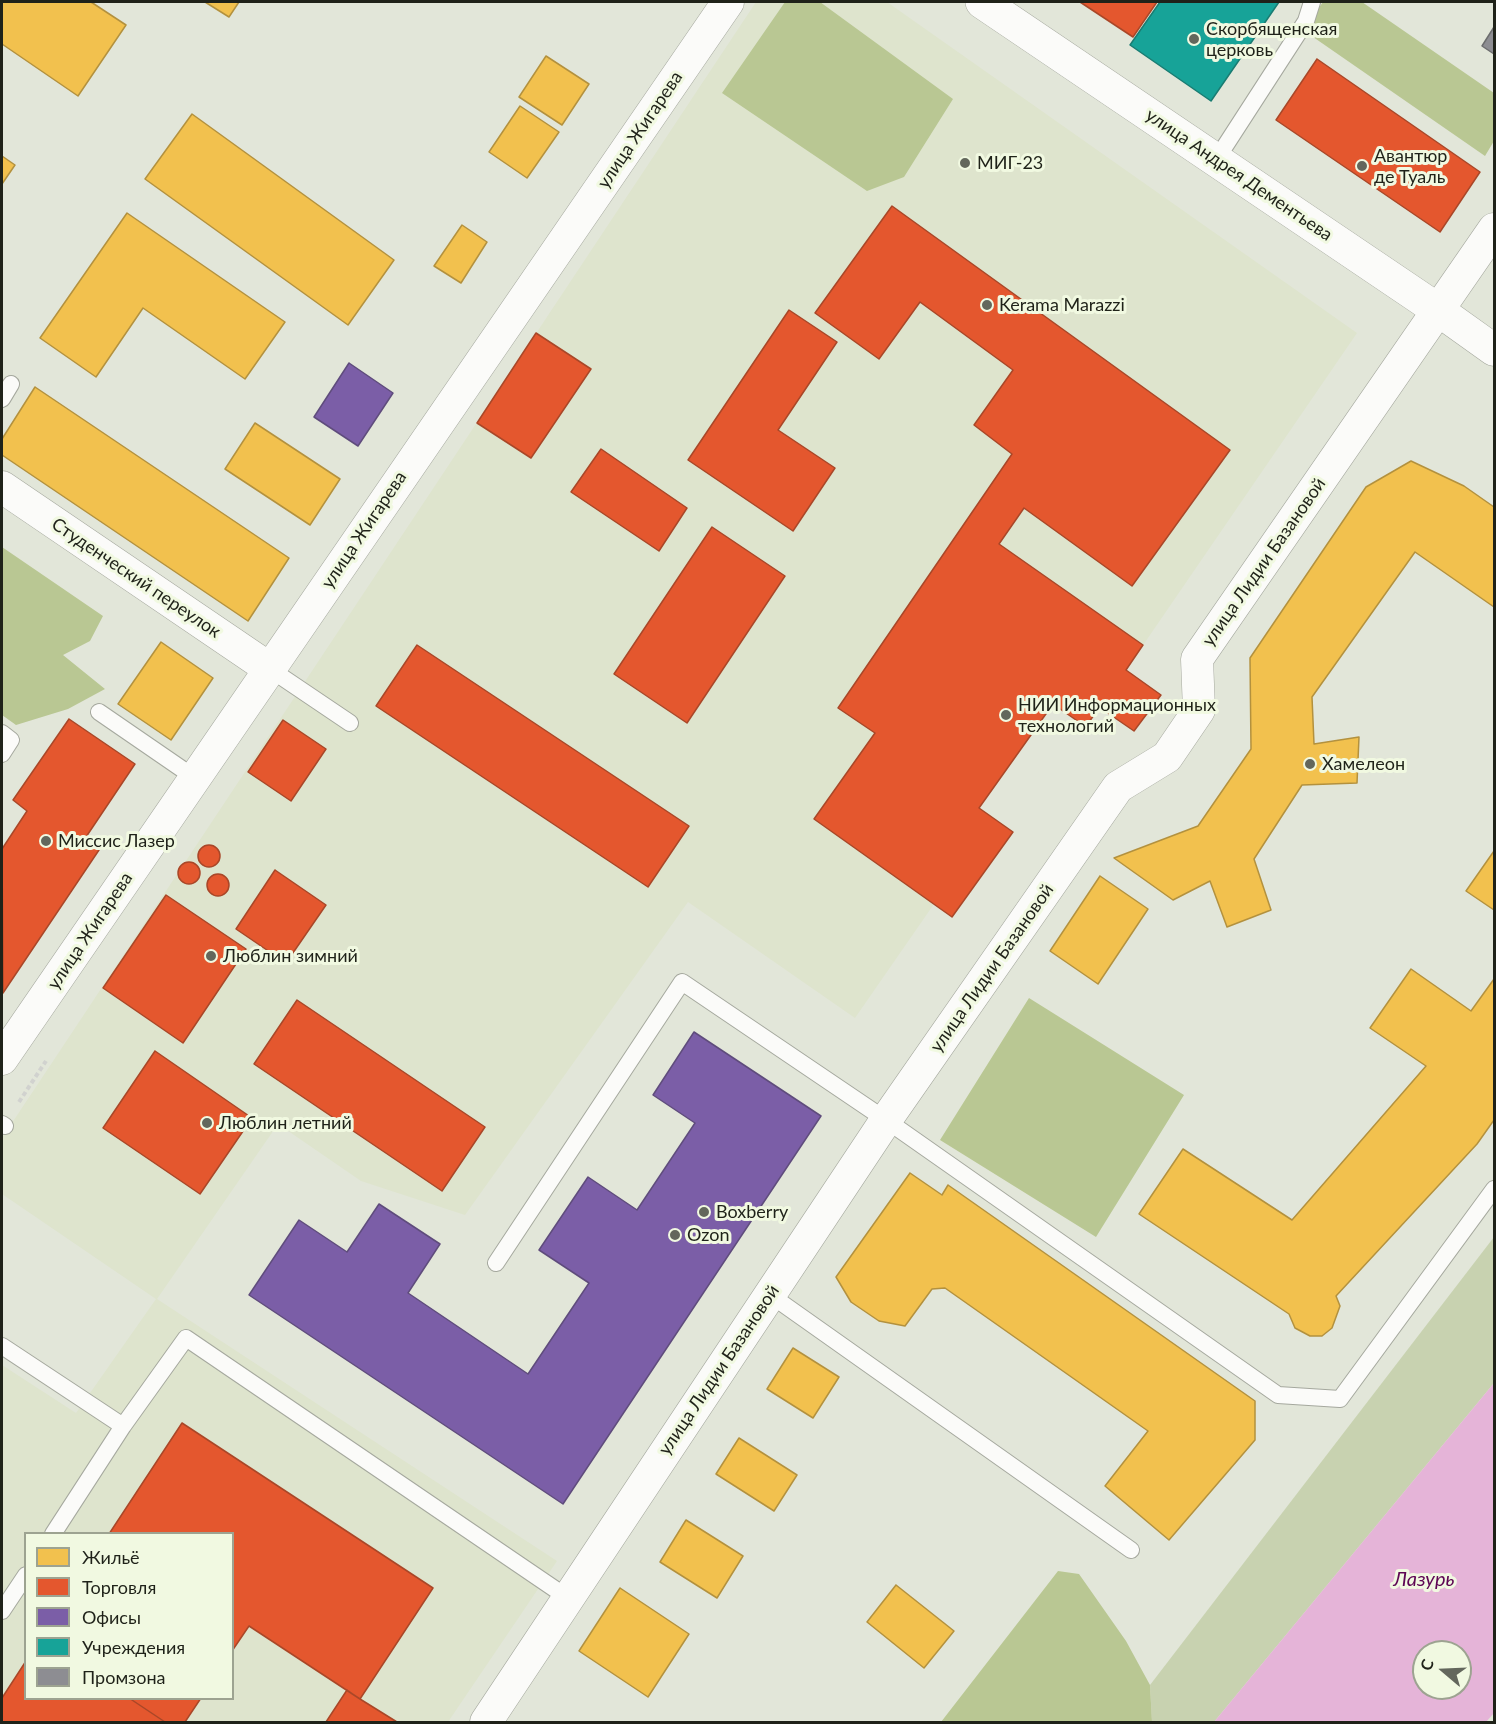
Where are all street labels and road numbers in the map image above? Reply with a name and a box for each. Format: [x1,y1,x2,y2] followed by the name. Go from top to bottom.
[593,67,687,193] street label: улица Жигарева
[1141,104,1337,246] street label: улица Андрея Дементьева
[317,467,411,593] street label: улица Жигарева
[1198,474,1330,650] street label: улица Лидии Базановой
[47,513,225,643] street label: Студенческий переулок
[43,868,137,994] street label: улица Жигарева
[926,880,1058,1056] street label: улица Лидии Базановой
[654,1281,784,1459] street label: улица Лидии Базановой

